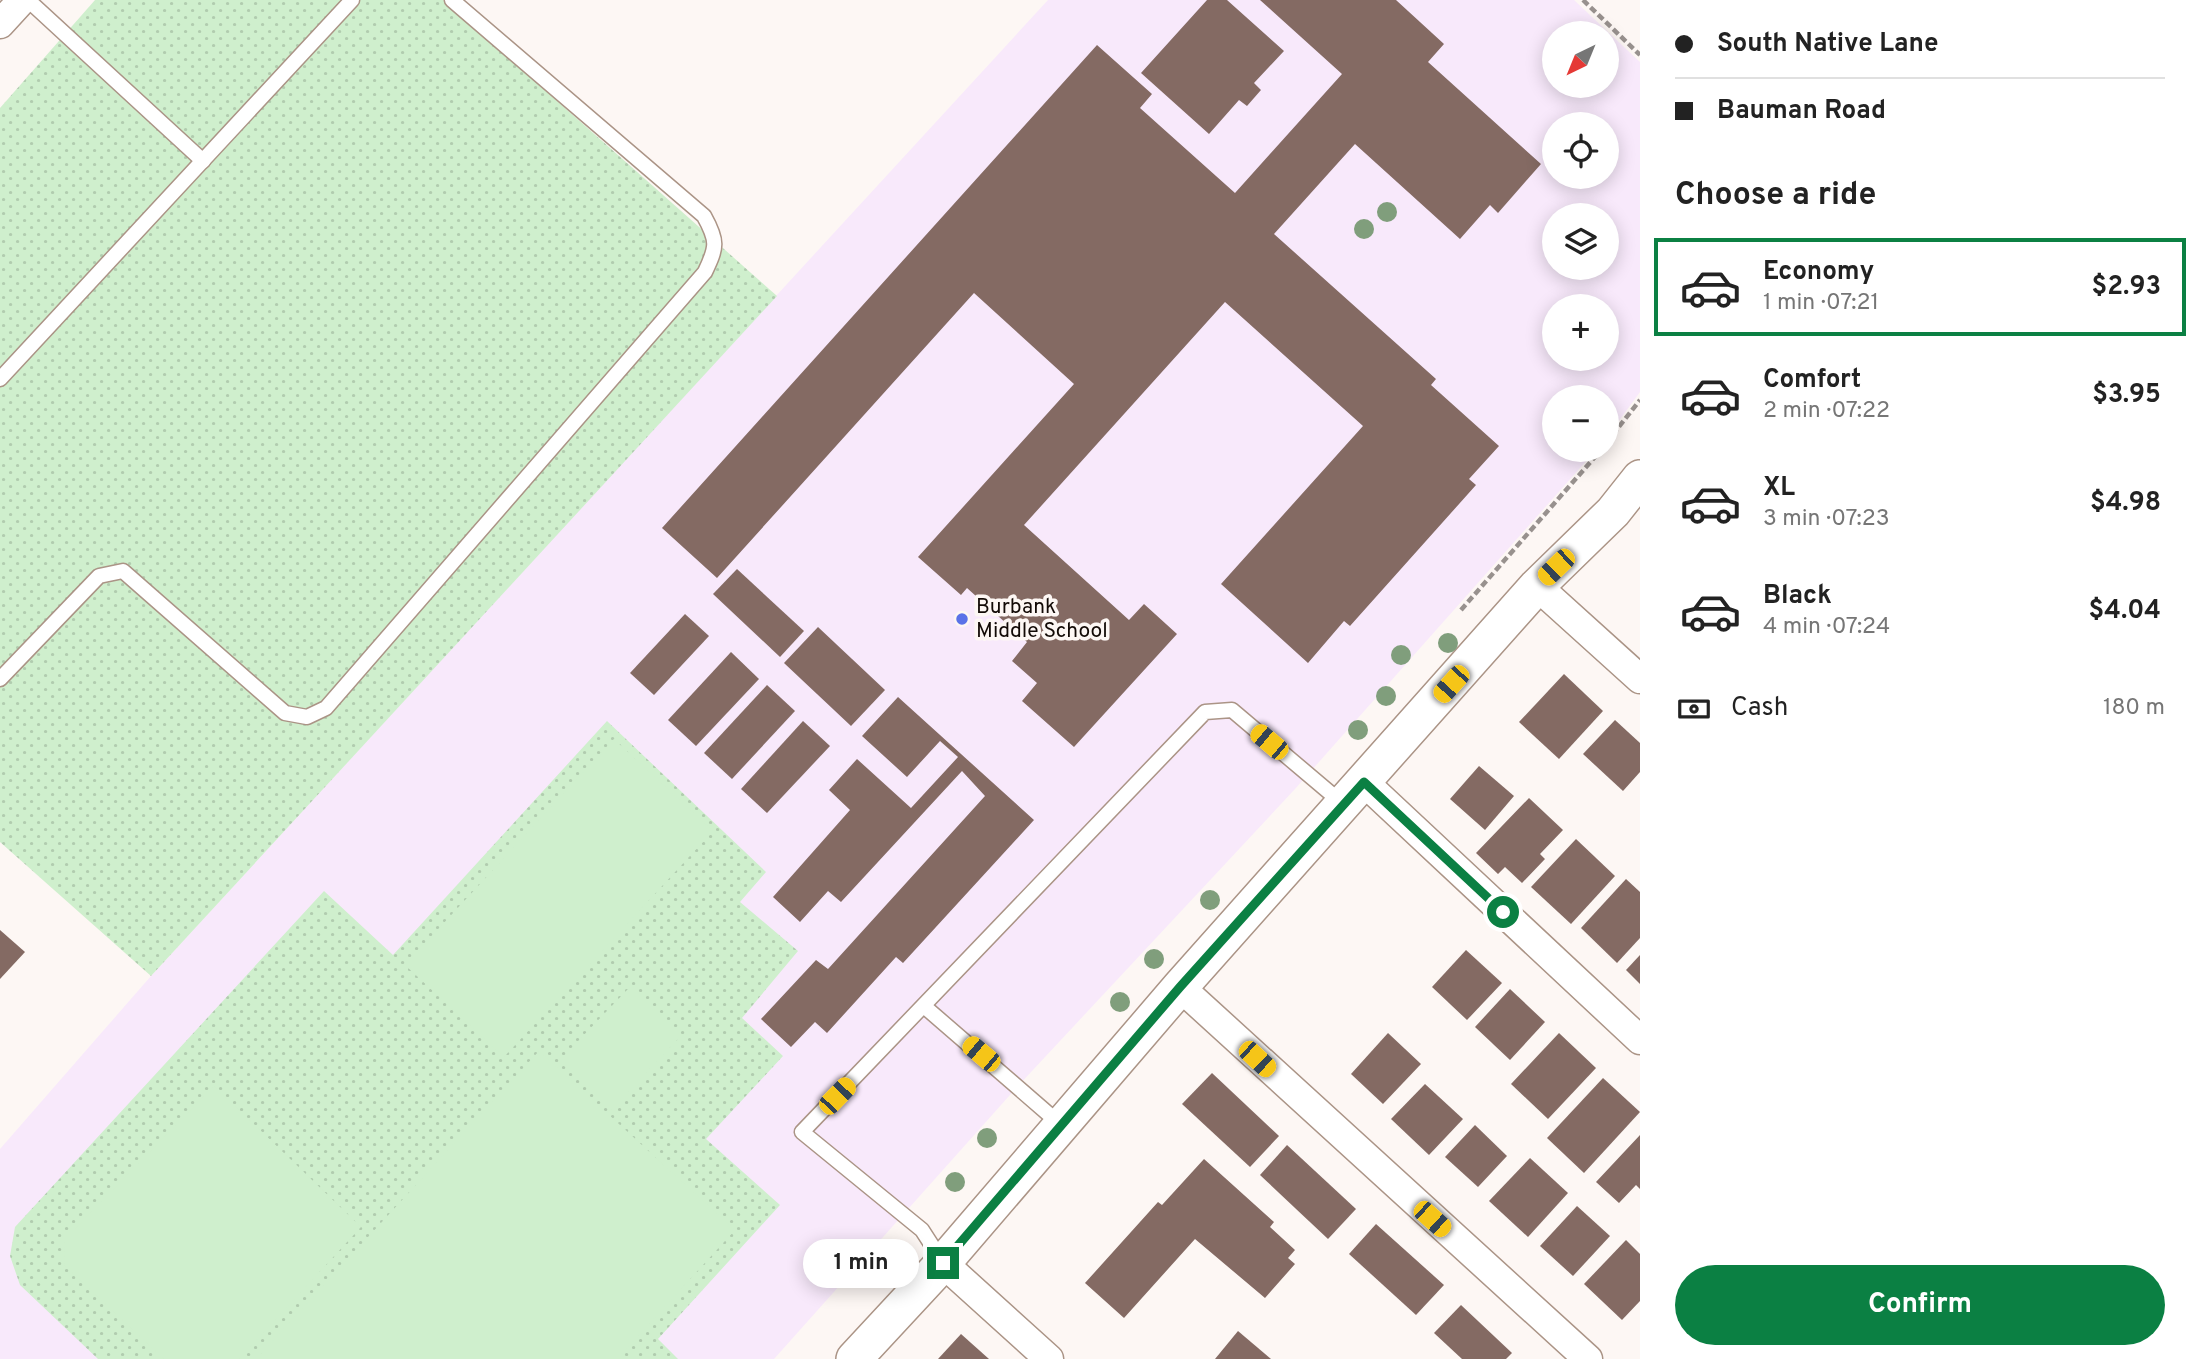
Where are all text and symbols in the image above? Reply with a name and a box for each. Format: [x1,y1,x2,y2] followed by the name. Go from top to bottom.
[1542,21,1619,98] north arrow
[1542,21,1619,462] map controls
[1717,28,1939,61] text: South Native Lane
[1717,95,1886,128] text: Bauman Road
[1542,112,1619,189] button: locate
[1675,176,1876,216] text: Choose a ride
[1542,203,1619,280] button: layers
[1679,256,1742,319] icon: car
[1763,256,1874,289] text: Economy
[2092,271,2161,304] text: $2.93
[1763,289,1879,318] text: 1 min · 07:21
[1542,294,1619,371] button: +
[1679,364,1742,427] icon: car
[1763,364,1861,397] text: Comfort
[2092,379,2161,412] text: $3.95
[1542,385,1619,462] button: −
[1763,397,1890,426] text: 2 min · 07:22
[1679,472,1742,535] icon: car
[1763,472,1795,505] text: XL
[2090,487,2161,520] text: $4.98
[1763,505,1890,534] text: 3 min · 07:23
[1534,545,1579,589] car
[1679,580,1742,643] icon: car
[1763,580,1832,613] text: Black
[976,594,1108,645] place label: Burbank Middle School
[2089,595,2161,628] text: $4.04
[954,611,970,627] marker: Burbank Middle School
[1763,613,1890,642] text: 4 min · 07:24
[1430,661,1473,707] car
[1675,690,1713,728] icon: cash
[1731,692,1788,725] text: Cash
[2103,694,2165,723] text: 180 m
[1247,720,1292,764] car
[1487,896,1519,928] route start
[959,1032,1004,1076] car
[1235,1037,1280,1081] car
[815,1074,860,1118] car
[1410,1197,1455,1241] car
[803,1238,918,1288] callout: 1 min
[927,1247,959,1279] route end
[833,1249,889,1278] text: 1 min
[1675,1265,2165,1345] button: Confirm

